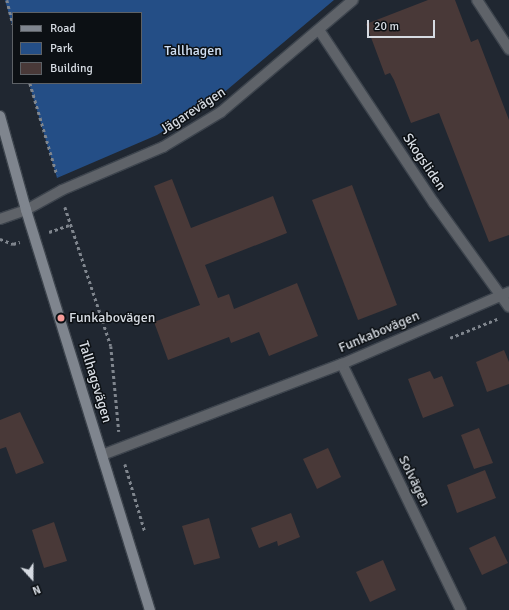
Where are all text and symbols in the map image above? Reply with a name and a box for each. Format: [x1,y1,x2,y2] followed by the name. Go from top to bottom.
[12,12,142,84] legend
[369,12,437,38] scale bar
[374,19,399,34] text: 20 m
[50,21,76,36] text: Road
[50,41,73,56] text: Park
[164,43,222,59] park label: Tallhagen
[50,61,93,76] text: Building
[157,84,229,138] street label: Jägarevägen
[399,130,449,194] street label: Skogsliden
[336,307,422,357] street label: Funkabovägen
[69,310,155,326] place label: Funkabovägen
[56,313,66,323] marker: Funkabovägen
[75,339,115,425] street label: Tallhagsvägen
[395,453,433,509] street label: Solvägen
[12,558,52,598] north arrow
[31,582,42,597] text: N

